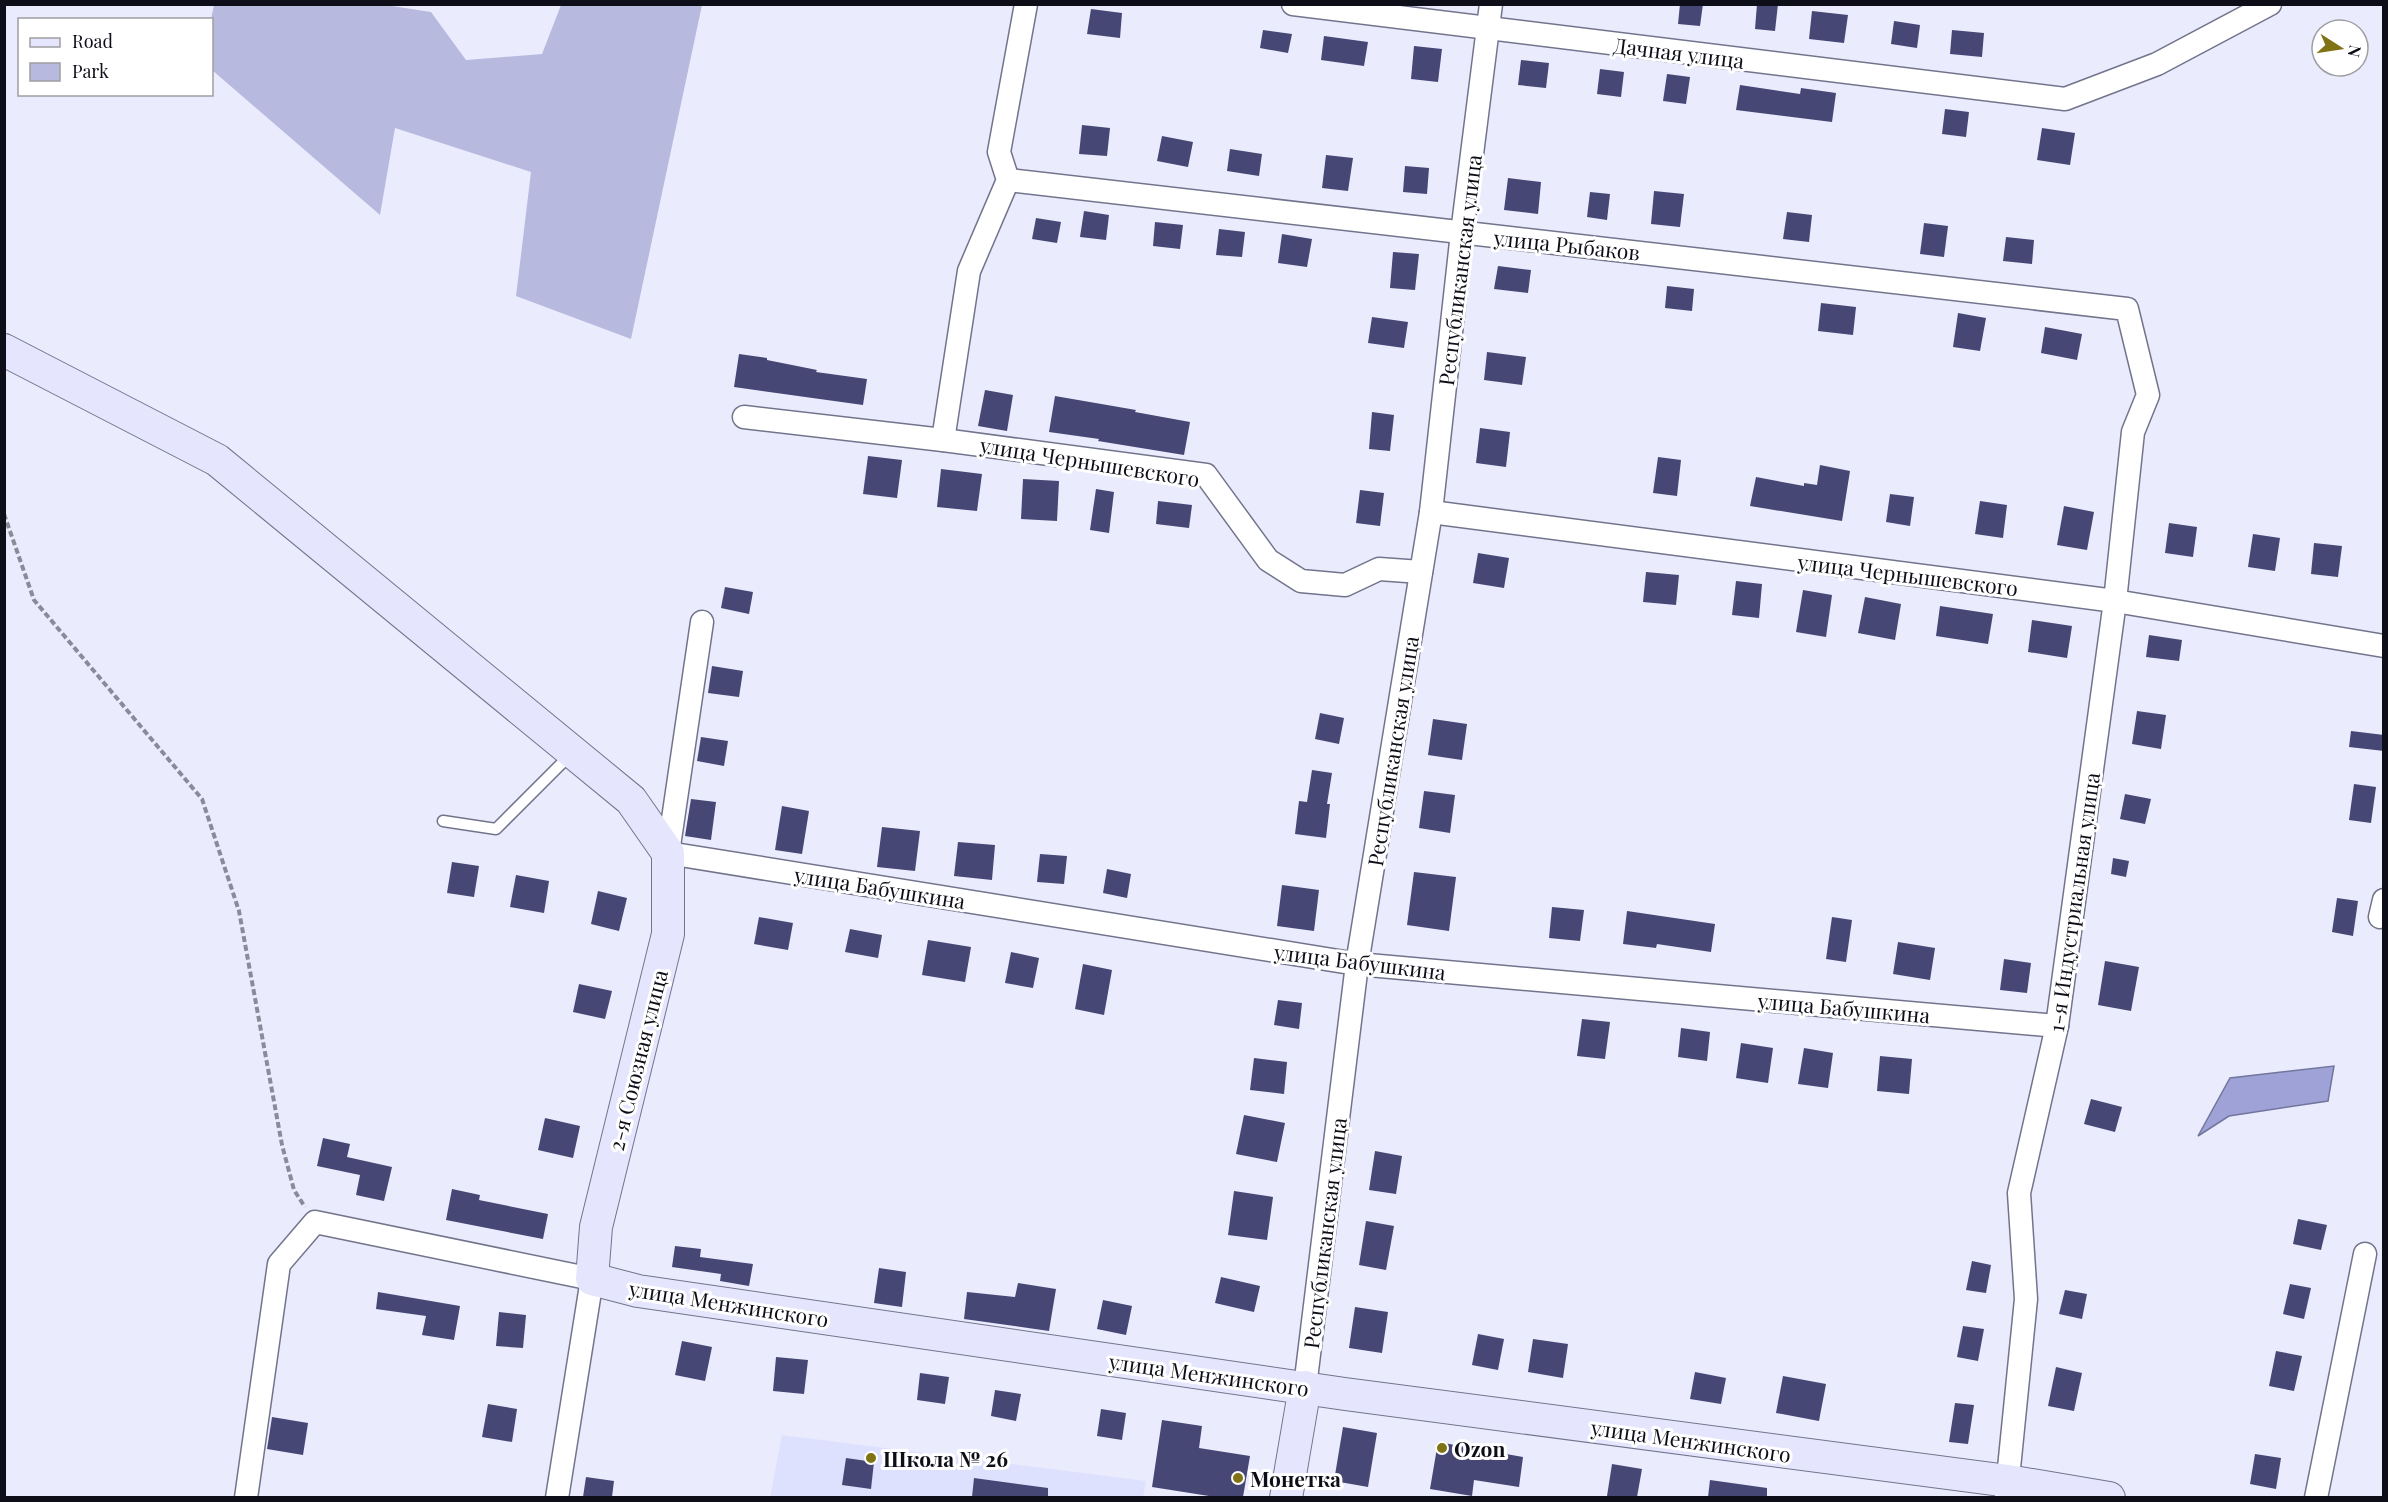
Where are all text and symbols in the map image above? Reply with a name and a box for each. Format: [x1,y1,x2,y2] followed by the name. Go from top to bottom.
[18,18,213,96] legend
[2310,18,2370,78] north arrow
[72,29,113,53] text: Road
[1612,30,1746,74] street label: Дачная улица
[2344,43,2367,59] text: N
[72,59,109,83] text: Park
[1431,152,1487,387] street label: Республиканская улица
[1492,222,1641,266] street label: улица Рыбаков
[977,430,1202,492] street label: улица Чернышевского
[1795,546,2020,601] street label: улица Чернышевского
[1360,633,1424,868] street label: Республиканская улица
[2041,770,2105,1034] street label: 1-я Индустриальная улица
[791,859,968,914] street label: улица Бабушкина
[1272,936,1448,985] street label: улица Бабушкина
[601,966,673,1153] street label: 2-я Союзная улица
[1756,985,1932,1029] street label: улица Бабушкина
[1296,1115,1352,1350] street label: Республиканская улица
[626,1273,831,1333] street label: улица Менжинского
[1106,1346,1311,1402] street label: улица Менжинского
[1588,1412,1793,1468] street label: улица Менжинского
[1454,1434,1505,1462] place label: Ozon
[1435,1441,1449,1455] marker: Ozon
[883,1444,1008,1472] place label: Школа № 26
[864,1451,878,1465] marker: Школа № 26
[1250,1464,1341,1492] place label: Монетка
[1231,1471,1245,1485] marker: Монетка

